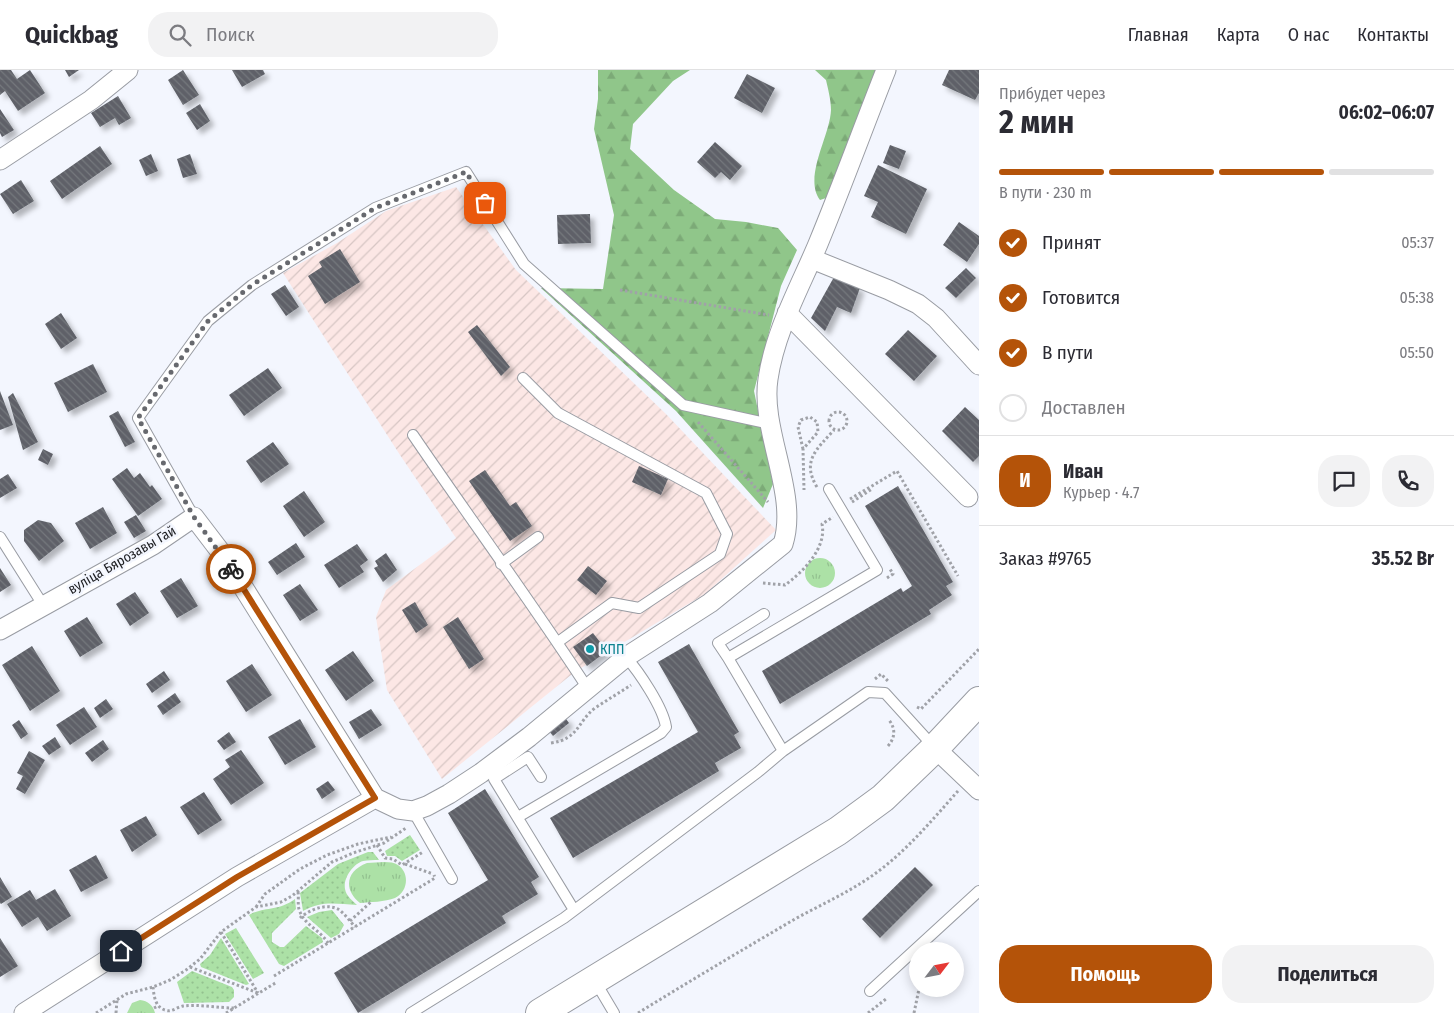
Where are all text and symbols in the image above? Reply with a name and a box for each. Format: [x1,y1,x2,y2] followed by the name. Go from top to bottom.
[148,12,498,57] search box
[25,21,118,49] text: Quickbag
[166,21,194,49] icon: search
[206,23,255,46] text: Поиск
[1128,24,1189,46] text: Главная
[1217,24,1260,46] text: Карта
[1288,24,1329,46] text: О нас
[1357,24,1429,46] text: Контакты
[999,84,1106,103] text: Прибудет через
[1339,101,1434,124] text: 06:02–06:07
[999,103,1074,141] text: 2 мин
[464,182,506,224] pin
[999,183,1092,202] text: В пути · 230 m
[471,189,499,217] icon: bag
[999,229,1027,257] icon: check
[1042,231,1101,254] text: Принят
[1401,233,1434,252] text: 05:37
[999,284,1027,312] icon: check
[1042,286,1120,309] text: Готовится
[1400,288,1434,307] text: 05:38
[999,339,1027,367] icon: check
[1042,341,1093,364] text: В пути
[1399,343,1434,362] text: 05:50
[1042,396,1126,419] text: Доставлен
[1318,455,1370,507] button: chat
[1382,455,1434,507] button: phone
[1063,460,1103,483] text: Иван
[1019,469,1031,492] text: И
[1063,483,1139,502] text: Курьер · 4.7
[65,522,179,598] street label: вуліца Бярозавы Гай
[206,544,256,594] courier
[999,547,1091,570] text: Заказ #9765
[1372,547,1434,570] text: 35.52 Br
[217,555,245,583] icon: bike
[600,641,624,658] place label: КПП
[584,643,596,655] marker: КПП
[100,930,142,972] pin
[107,937,135,965] icon: home
[909,942,964,998] north arrow
[909,942,964,997] map controls
[999,945,1212,1003] button: Помощь
[1222,945,1434,1003] button: Поделиться

